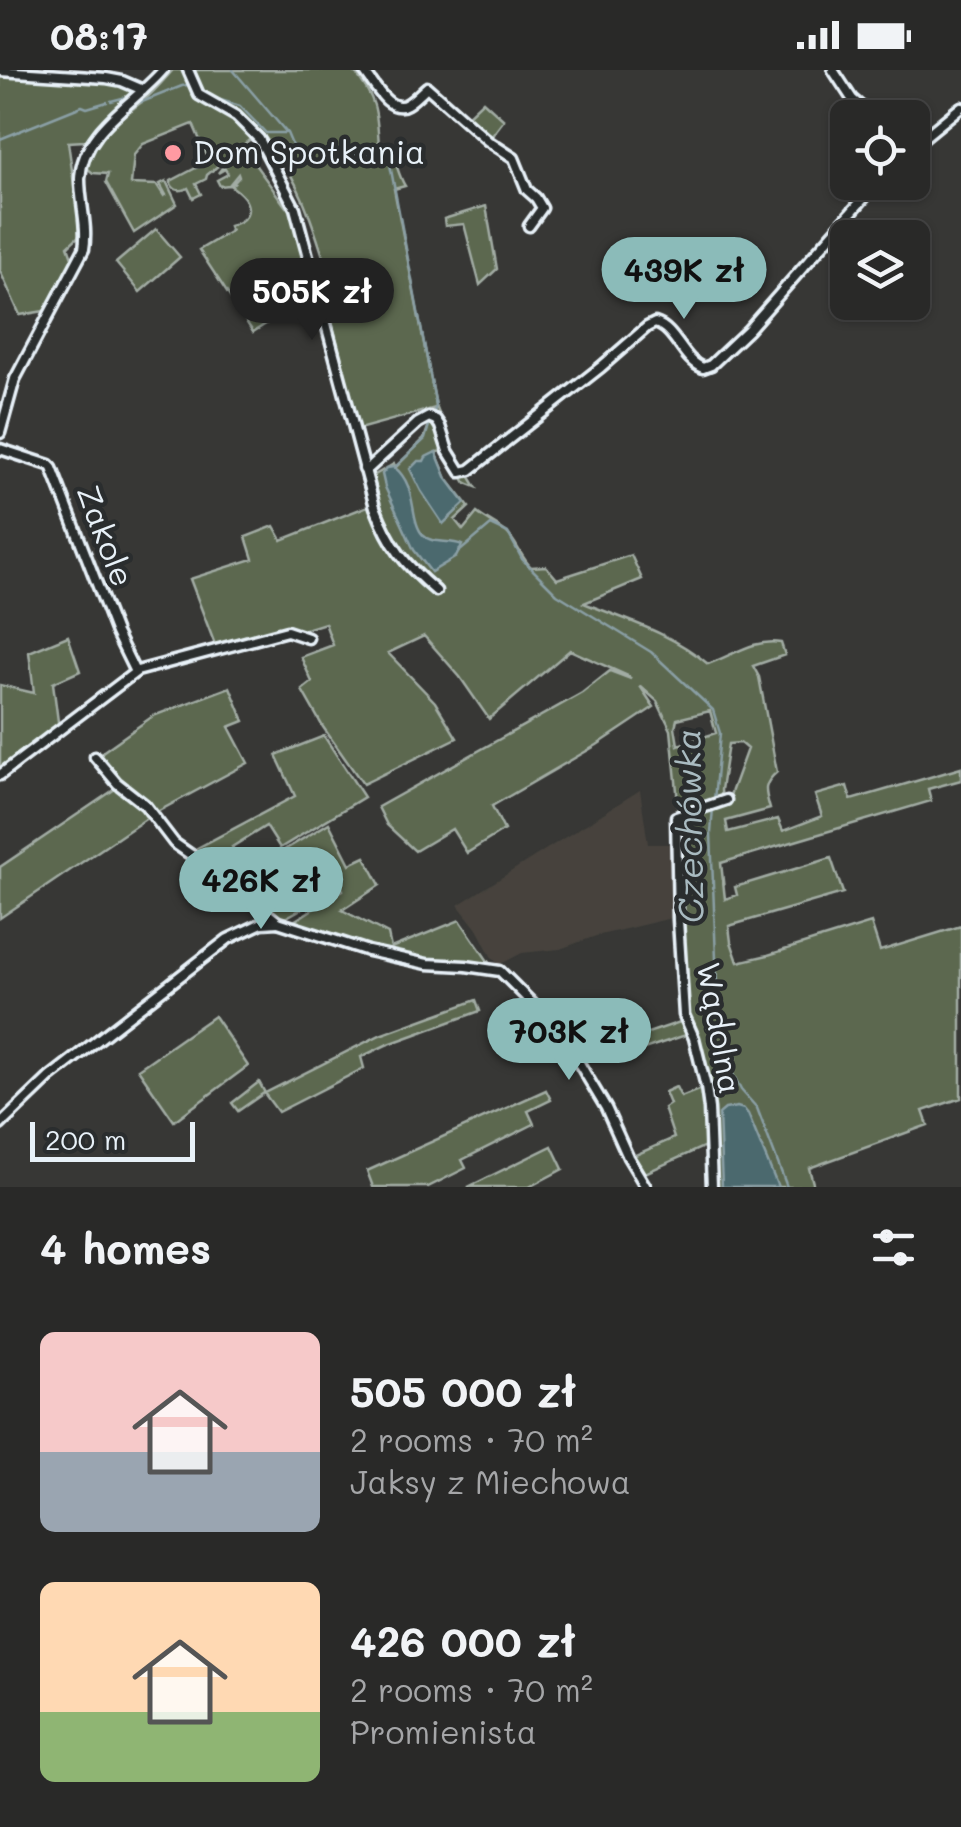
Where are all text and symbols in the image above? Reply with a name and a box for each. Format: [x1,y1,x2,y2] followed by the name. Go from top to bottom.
[50,10,148,60] text: 08:17
[830,100,930,320] map controls
[830,100,930,200] button: locate
[193,130,425,172] place label: Dom Spotkania
[162,142,184,164] marker: Dom Spotkania
[830,220,930,320] button: layers
[592,237,776,322] pin: 439K zł
[624,248,744,290] text: 439K zł
[220,258,404,343] pin: 505K zł
[252,269,372,311] text: 505K zł
[68,479,145,592] street label: Zakole
[663,728,713,924] water label: Czechówka
[169,847,353,932] pin: 426K zł
[201,858,321,900] text: 426K zł
[689,959,753,1097] street label: Wądolna
[477,998,661,1083] pin: 703K zł
[509,1009,629,1051] text: 703K zł
[30,1117,195,1162] scale bar
[45,1121,126,1157] text: 200 m
[40,1220,211,1275] text: 4 homes
[866,1220,921,1275] icon: filters
[350,1363,576,1418] text: 505 000 zł
[120,1372,240,1492] icon: home
[350,1418,593,1460] text: 2 rooms · 70 m²
[350,1460,631,1502] text: Jaksy z Miechowa
[350,1613,576,1668] text: 426 000 zł
[120,1622,240,1742] icon: home
[350,1668,593,1710] text: 2 rooms · 70 m²
[350,1710,537,1752] text: Promienista

